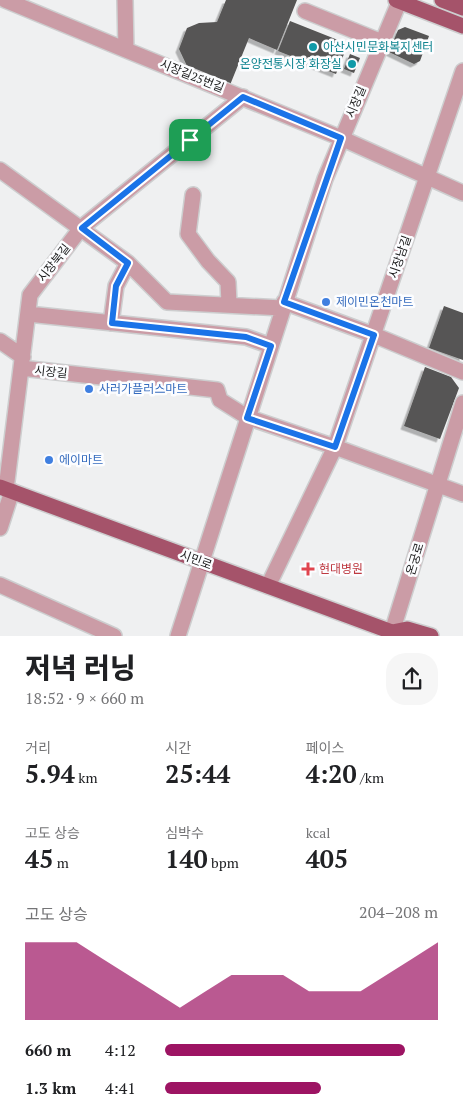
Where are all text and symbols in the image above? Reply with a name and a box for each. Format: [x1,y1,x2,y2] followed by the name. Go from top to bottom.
[323,39,433,54] place label: 아산시민문화복지센터
[307,41,319,53] marker: 아산시민문화복지센터
[158,56,227,95] street label: 시장길25번길
[240,56,342,71] place label: 온양전통시장 화장실
[346,58,358,70] marker: 온양전통시장 화장실
[342,84,369,120] street label: 시장길
[169,119,211,161] pin
[176,126,204,154] icon: arrive
[385,234,414,280] street label: 시장남길
[34,241,73,285] street label: 시장북길
[336,294,413,309] place label: 제이민온천마트
[320,296,332,308] marker: 제이민온천마트
[34,362,68,381] street label: 시장길
[99,381,187,396] place label: 사러가플러스마트
[83,383,95,395] marker: 사러가플러스마트
[59,452,103,467] place label: 에이마트
[43,454,55,466] marker: 에이마트
[403,541,427,577] street label: 온궁로
[178,547,214,572] street label: 시민로
[319,561,363,576] place label: 현대병원
[301,562,315,576] marker: 현대병원
[25,649,136,686] text: 저녁 러닝
[386,653,438,705] button: share
[25,687,144,709] text: 18:52 · 9 × 660 m
[25,738,51,757] text: 거리
[165,738,191,757] text: 시간
[306,738,344,757] text: 페이스
[25,757,75,790] text: 5.94
[165,757,230,790] text: 25:44
[306,757,357,790] text: 4:20
[75,768,98,787] text: km
[357,768,384,787] text: /km
[25,823,80,842] text: 고도 상승
[165,823,204,842] text: 심박수
[306,823,331,842] text: kcal
[25,842,53,875] text: 45
[165,842,208,875] text: 140
[306,842,348,875] text: 405
[53,853,69,872] text: m
[208,853,239,872] text: bpm
[359,901,438,923] text: 204–208 m
[25,903,88,925] text: 고도 상승
[25,1039,71,1061] text: 660 m
[105,1039,136,1061] text: 4:12
[25,1077,76,1099] text: 1.3 km
[105,1077,136,1099] text: 4:41

